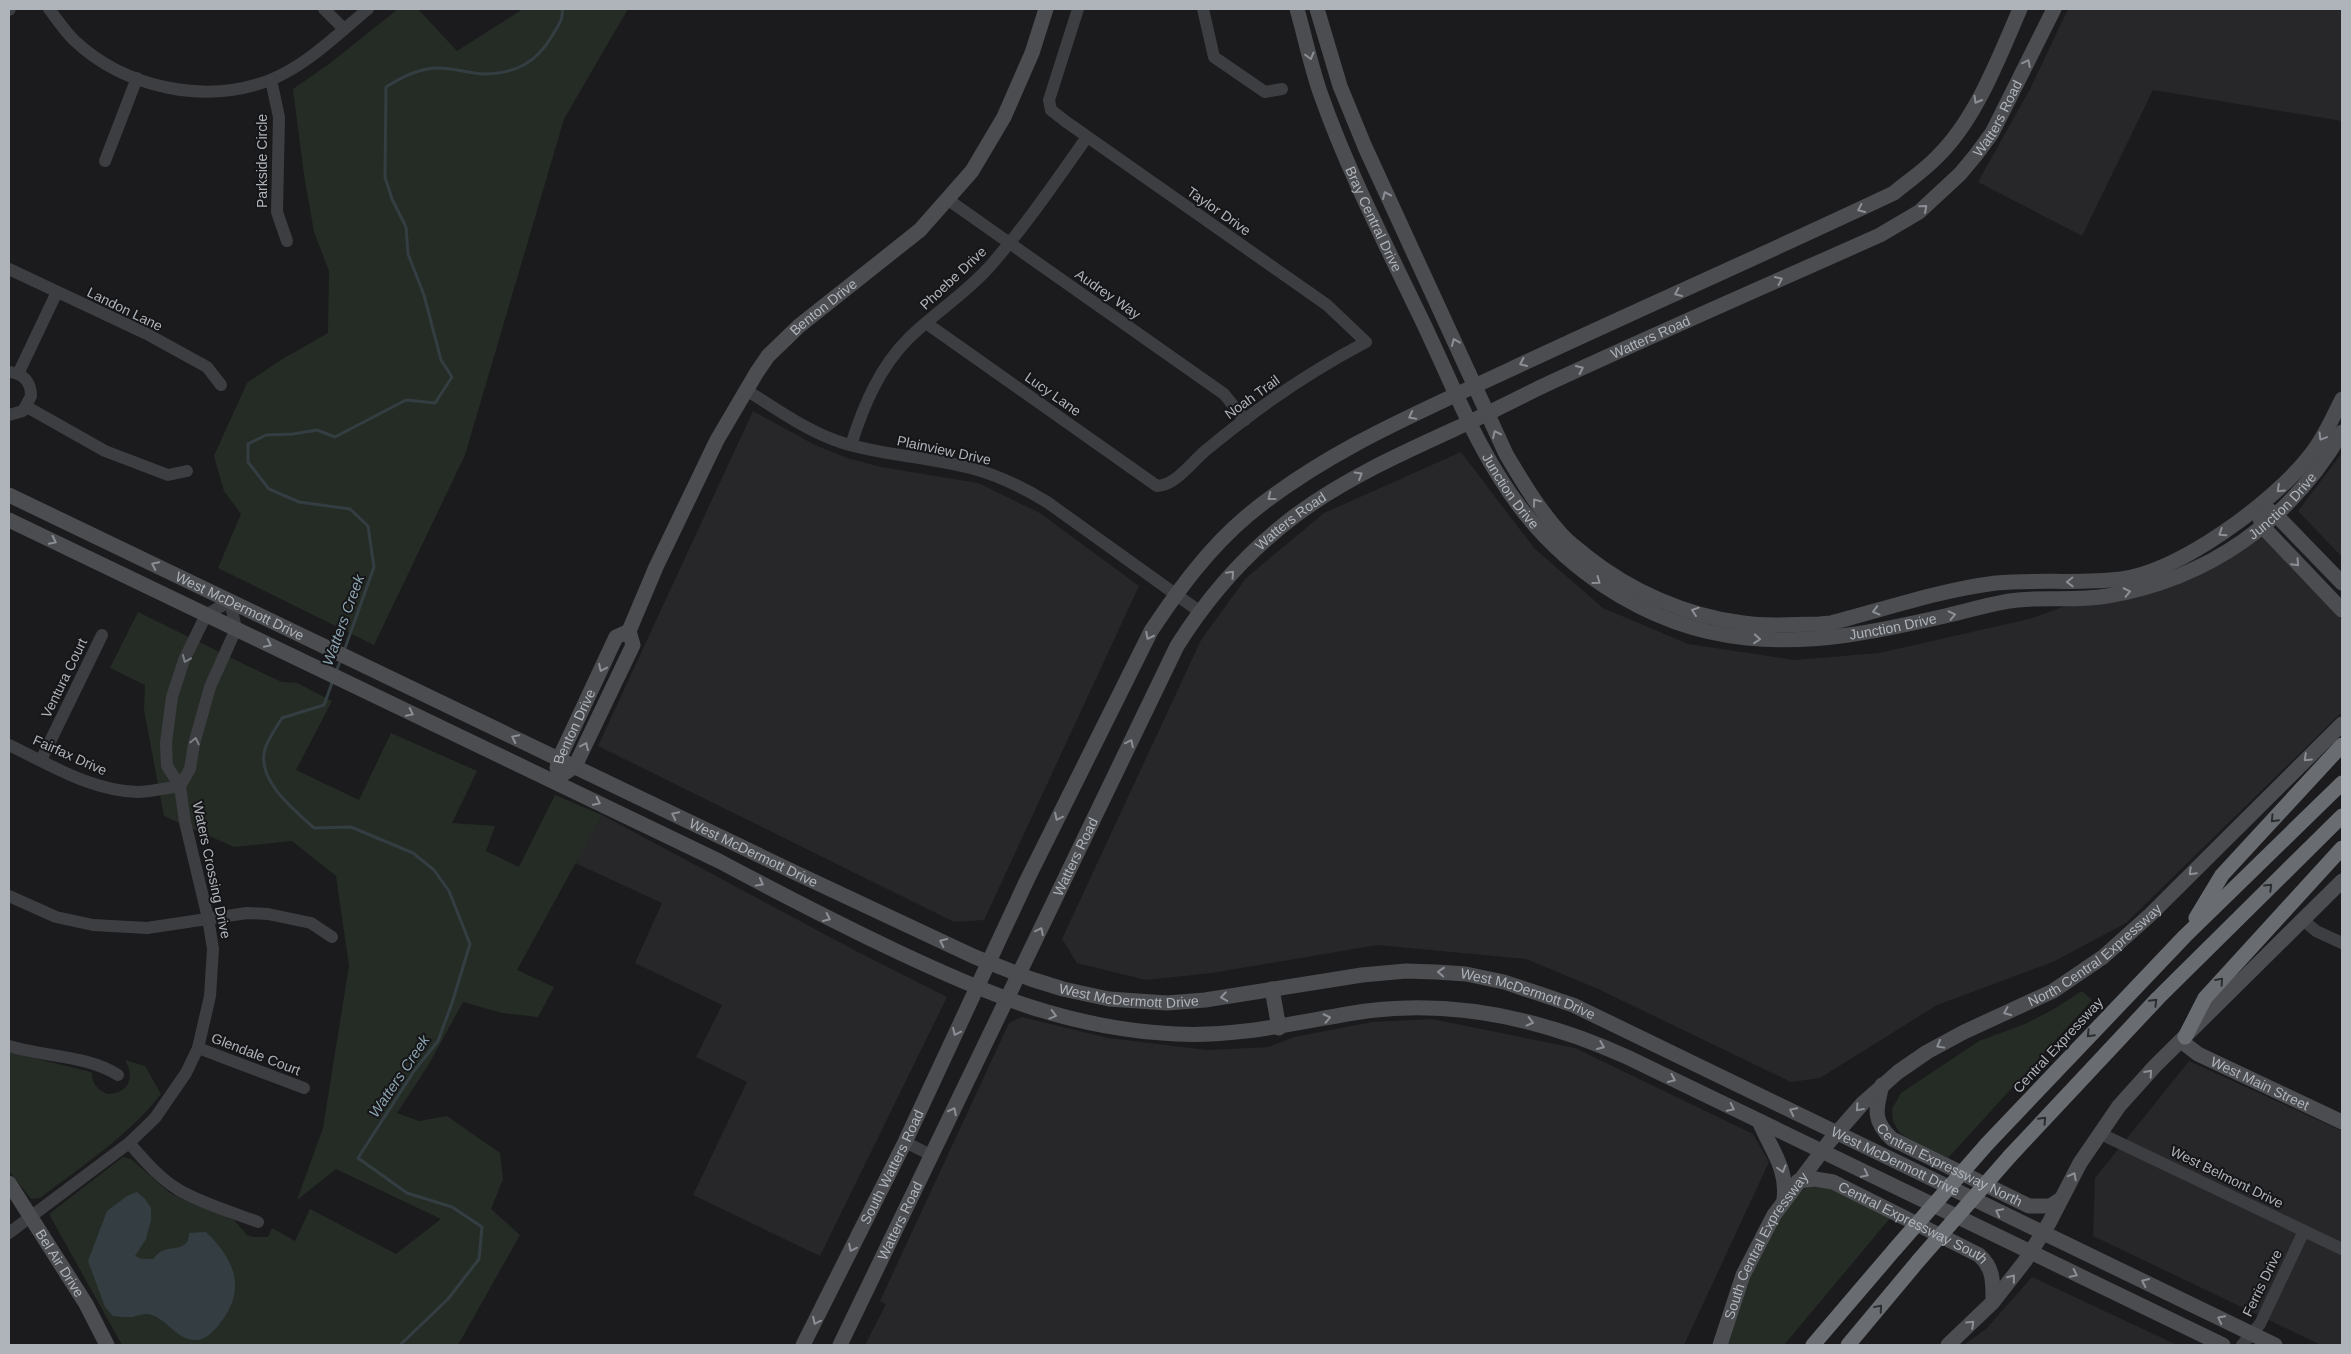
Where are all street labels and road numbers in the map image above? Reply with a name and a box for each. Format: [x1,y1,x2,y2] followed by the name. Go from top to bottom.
[1969,77,2025,160] street label: Watters Road
[254,114,270,208] street label: Parkside Circle
[1342,164,1405,275] street label: Bray Central Drive
[1184,183,1254,239] street label: Taylor Drive
[917,243,990,313] street label: Phoebe Drive
[1072,266,1144,322] street label: Audrey Way
[786,275,860,338] street label: Benton Drive
[85,284,165,334] street label: Landon Lane
[1608,312,1692,362] street label: Watters Road
[1022,369,1084,419] street label: Lucy Lane
[1221,372,1283,422] street label: Noah Trail
[896,432,993,468] street label: Plainview Drive
[1479,450,1543,532] street label: Junction Drive
[2245,469,2320,543] street label: Junction Drive
[1252,489,1329,553] street label: Watters Road
[173,568,307,644] street label: West McDermott Drive
[1848,610,1938,643] street label: Junction Drive
[38,636,90,720] street label: Ventura Court
[550,686,599,765] street label: Benton Drive
[30,732,110,779] street label: Fairfax Drive
[190,800,234,940] street label: Waters Crossing Drive
[687,815,821,890] street label: West McDermott Drive
[1050,815,1101,899] street label: Watters Road
[2025,901,2165,1009] street label: North Central Expressway
[1459,965,1598,1023] street label: West McDermott Drive
[1058,980,1199,1011] street label: West McDermott Drive
[2010,994,2106,1096] street label: Central Expressway
[209,1030,303,1078] street label: Glendale Court
[2208,1053,2312,1113] street label: West Main Street
[856,1108,926,1228] street label: South Watters Road
[1873,1120,2025,1210] street label: Central Expressway North
[1829,1123,1963,1199] street label: West McDermott Drive
[2168,1143,2286,1211] street label: West Belmont Drive
[1721,1169,1811,1321] street label: South Central Expressway
[1836,1178,1991,1267] street label: Central Expressway South
[873,1179,925,1263] street label: Watters Road
[33,1226,88,1300] street label: Bel Air Drive
[2239,1247,2285,1319] street label: Ferris Drive

